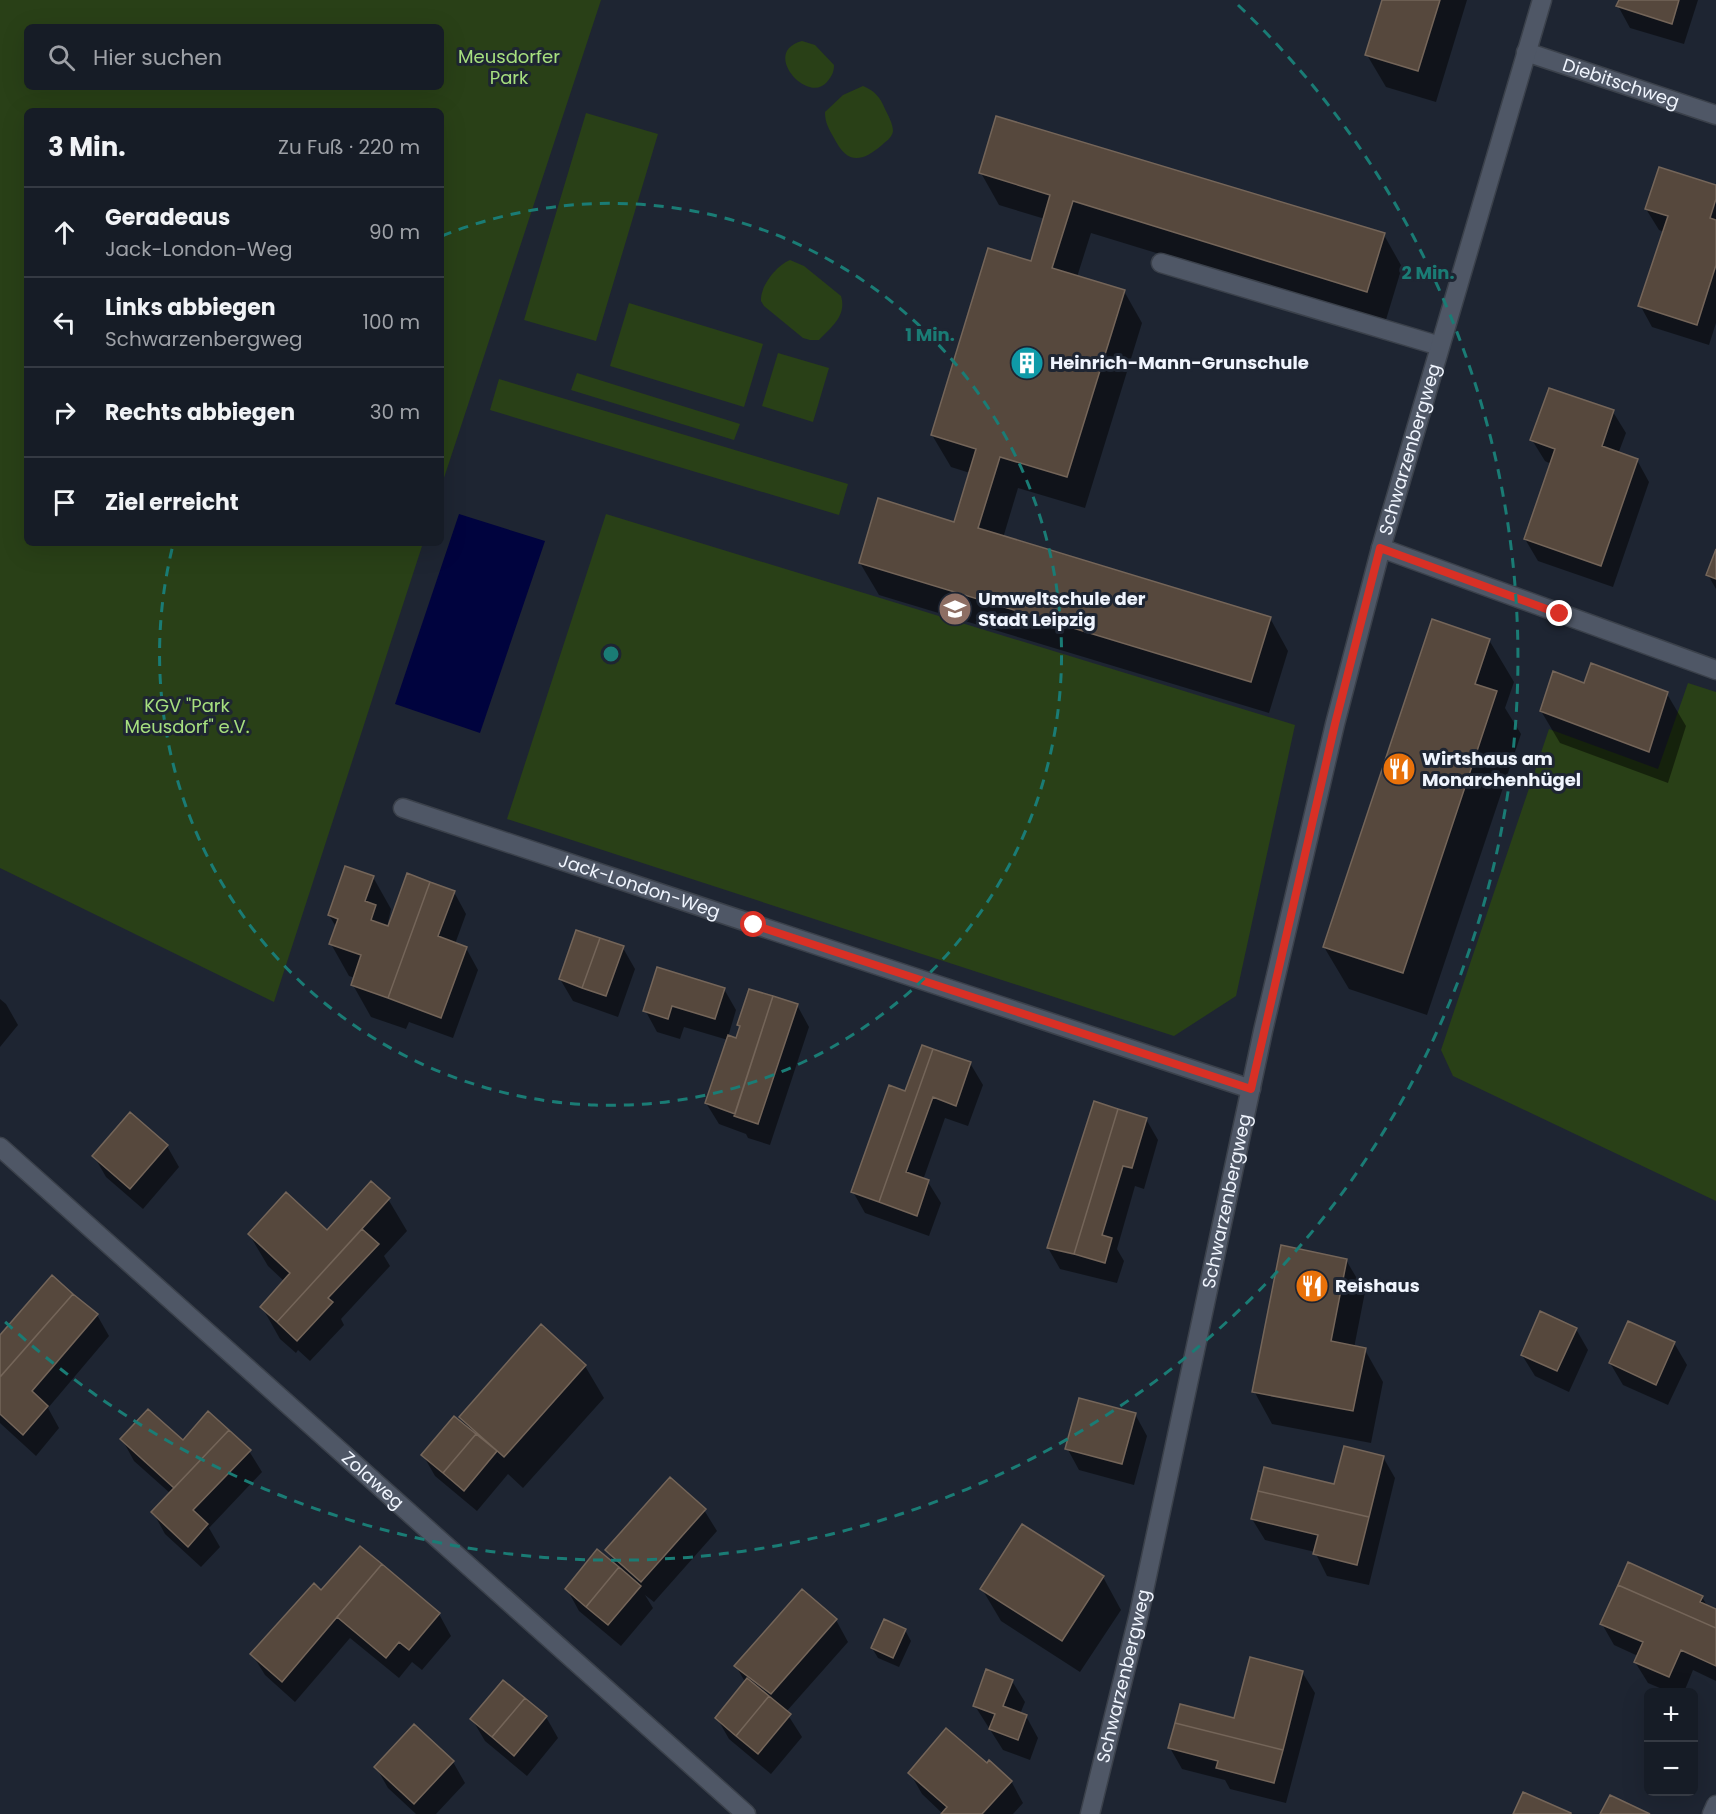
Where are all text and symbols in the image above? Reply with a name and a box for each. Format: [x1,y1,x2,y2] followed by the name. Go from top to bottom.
[24,24,444,90] search box
[45,41,78,74] icon: search
[93,42,222,73] text: Hier suchen
[458,44,560,90] park label: Meusdorfer Park
[1559,52,1683,114] street label: Diebitschweg
[48,129,126,165] text: 3 Min.
[278,133,420,161] text: Zu Fuß · 220 m
[105,202,230,233] text: Geradeaus
[48,216,81,249] icon: ahead
[369,218,420,246] text: 90 m
[105,235,292,263] text: Jack-London-Weg
[1401,260,1455,285] text: 2 Min.
[105,292,276,323] text: Links abbiegen
[48,306,81,339] icon: left
[363,308,420,336] text: 100 m
[905,322,955,347] text: 1 Min.
[105,325,303,353] text: Schwarzenbergweg
[1009,345,1045,381] building icon: Heinrich-Mann-Grunschule
[1050,350,1309,375] place label: Heinrich-Mann-Grunschule
[1372,360,1447,538] street label: Schwarzenbergweg
[48,396,81,429] icon: right
[105,397,295,428] text: Rechts abbiegen
[370,398,420,426] text: 30 m
[48,486,81,519] icon: arrive
[105,487,239,518] text: Ziel erreicht
[978,586,1146,632] place label: Umweltschule der Stadt Leipzig
[937,591,973,627] school or university icon: Umweltschule der Stadt Leipzig
[1546,600,1572,626] route end
[601,644,621,664] centre of rings
[125,693,249,739] park label: KGV "Park Meusdorf" e.V.
[1422,746,1581,792] place label: Wirtshaus am Monarchenhügel
[1381,751,1417,787] restaurant icon: Wirtshaus am Monarchenhügel
[555,847,724,924] street label: Jack-London-Weg
[740,911,766,937] route start
[1196,1111,1257,1291] street label: Schwarzenbergweg
[1294,1268,1330,1304] restaurant icon: Reishaus
[1335,1273,1420,1298] place label: Reishaus
[336,1445,410,1515] street label: Zolaweg
[1090,1587,1156,1765] street label: Schwarzenbergweg
[1644,1688,1698,1796] map controls
[1644,1688,1698,1742] button: +
[1644,1742,1698,1796] button: −

